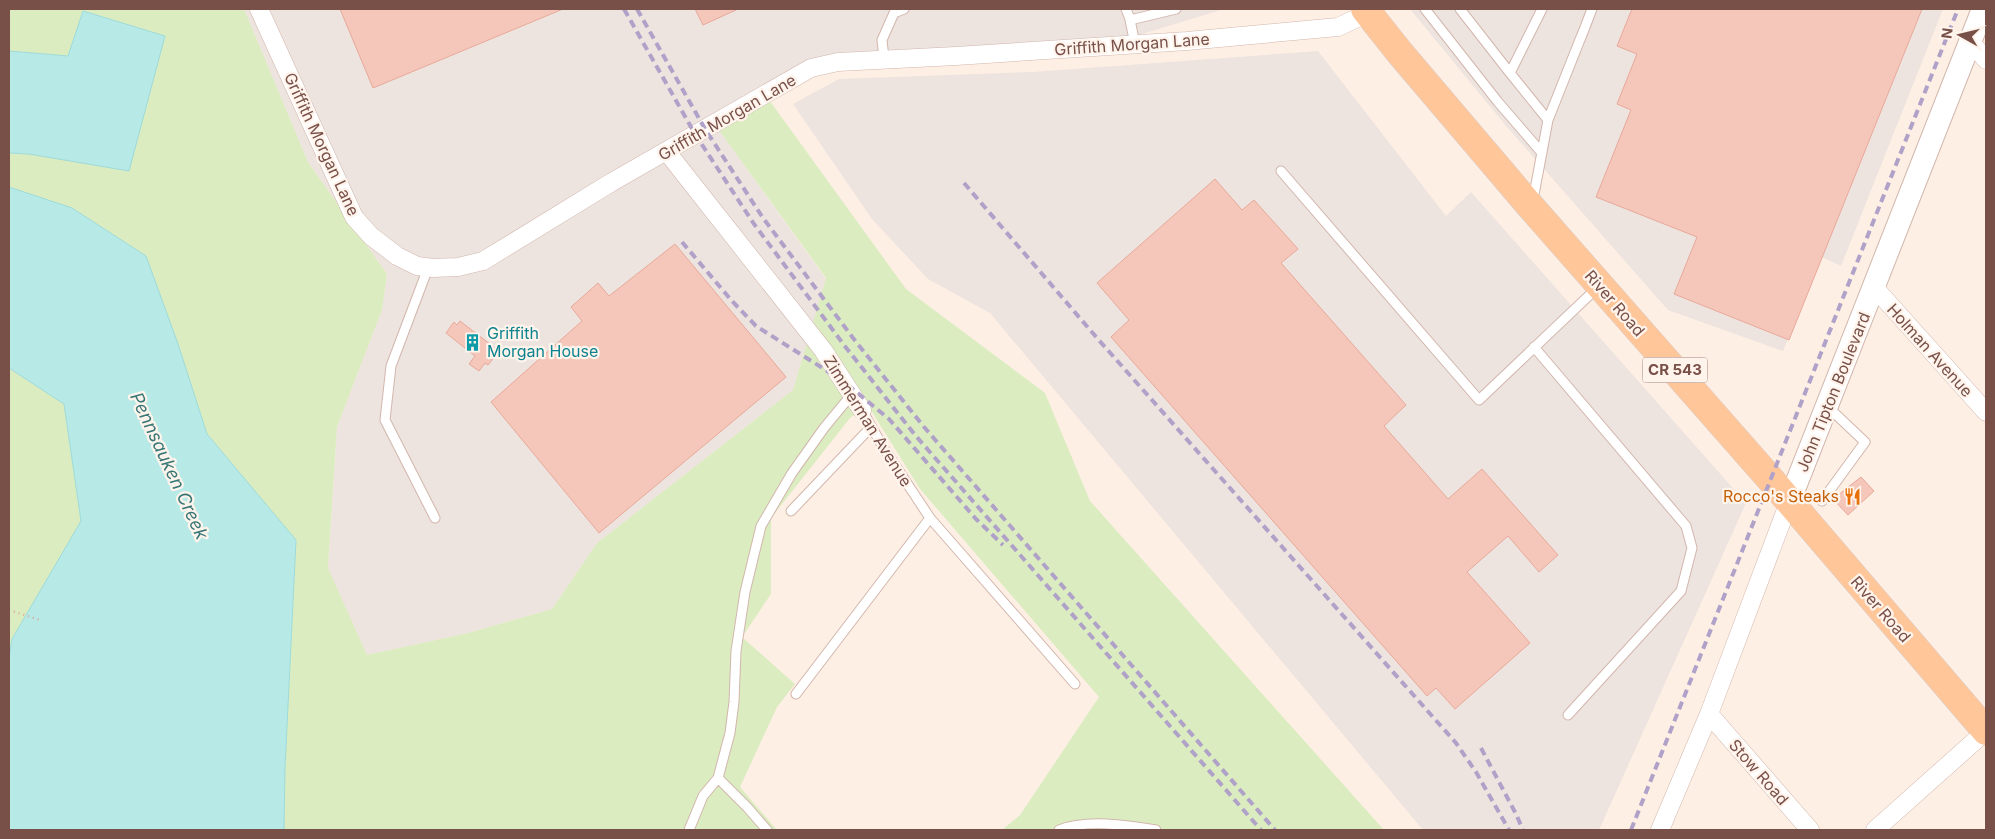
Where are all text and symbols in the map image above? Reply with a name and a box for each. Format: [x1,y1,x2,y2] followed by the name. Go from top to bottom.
[1935,10,1985,60] north arrow
[1937,27,1956,40] text: N
[1054,29,1210,59] street label: Griffith Morgan Lane
[280,69,364,219] street label: Griffith Morgan Lane
[655,69,799,165] street label: Griffith Morgan Lane
[1581,266,1649,340] street label: River Road
[1883,299,1977,401] street label: Holman Avenue
[1792,309,1874,475] street label: John Tipton Boulevard
[487,323,598,361] place label: Griffith Morgan House
[463,332,483,352] building icon: Griffith Morgan House
[820,352,916,490] street label: Zimmerman Avenue
[1642,358,1708,382] road number: CR 543
[126,389,213,544] water label: Pennsauken Creek
[1723,486,1839,506] place label: Rocco's Steaks
[1843,486,1863,506] restaurant icon: Rocco's Steaks
[1847,572,1915,646] street label: River Road
[1725,735,1793,809] street label: Stow Road

